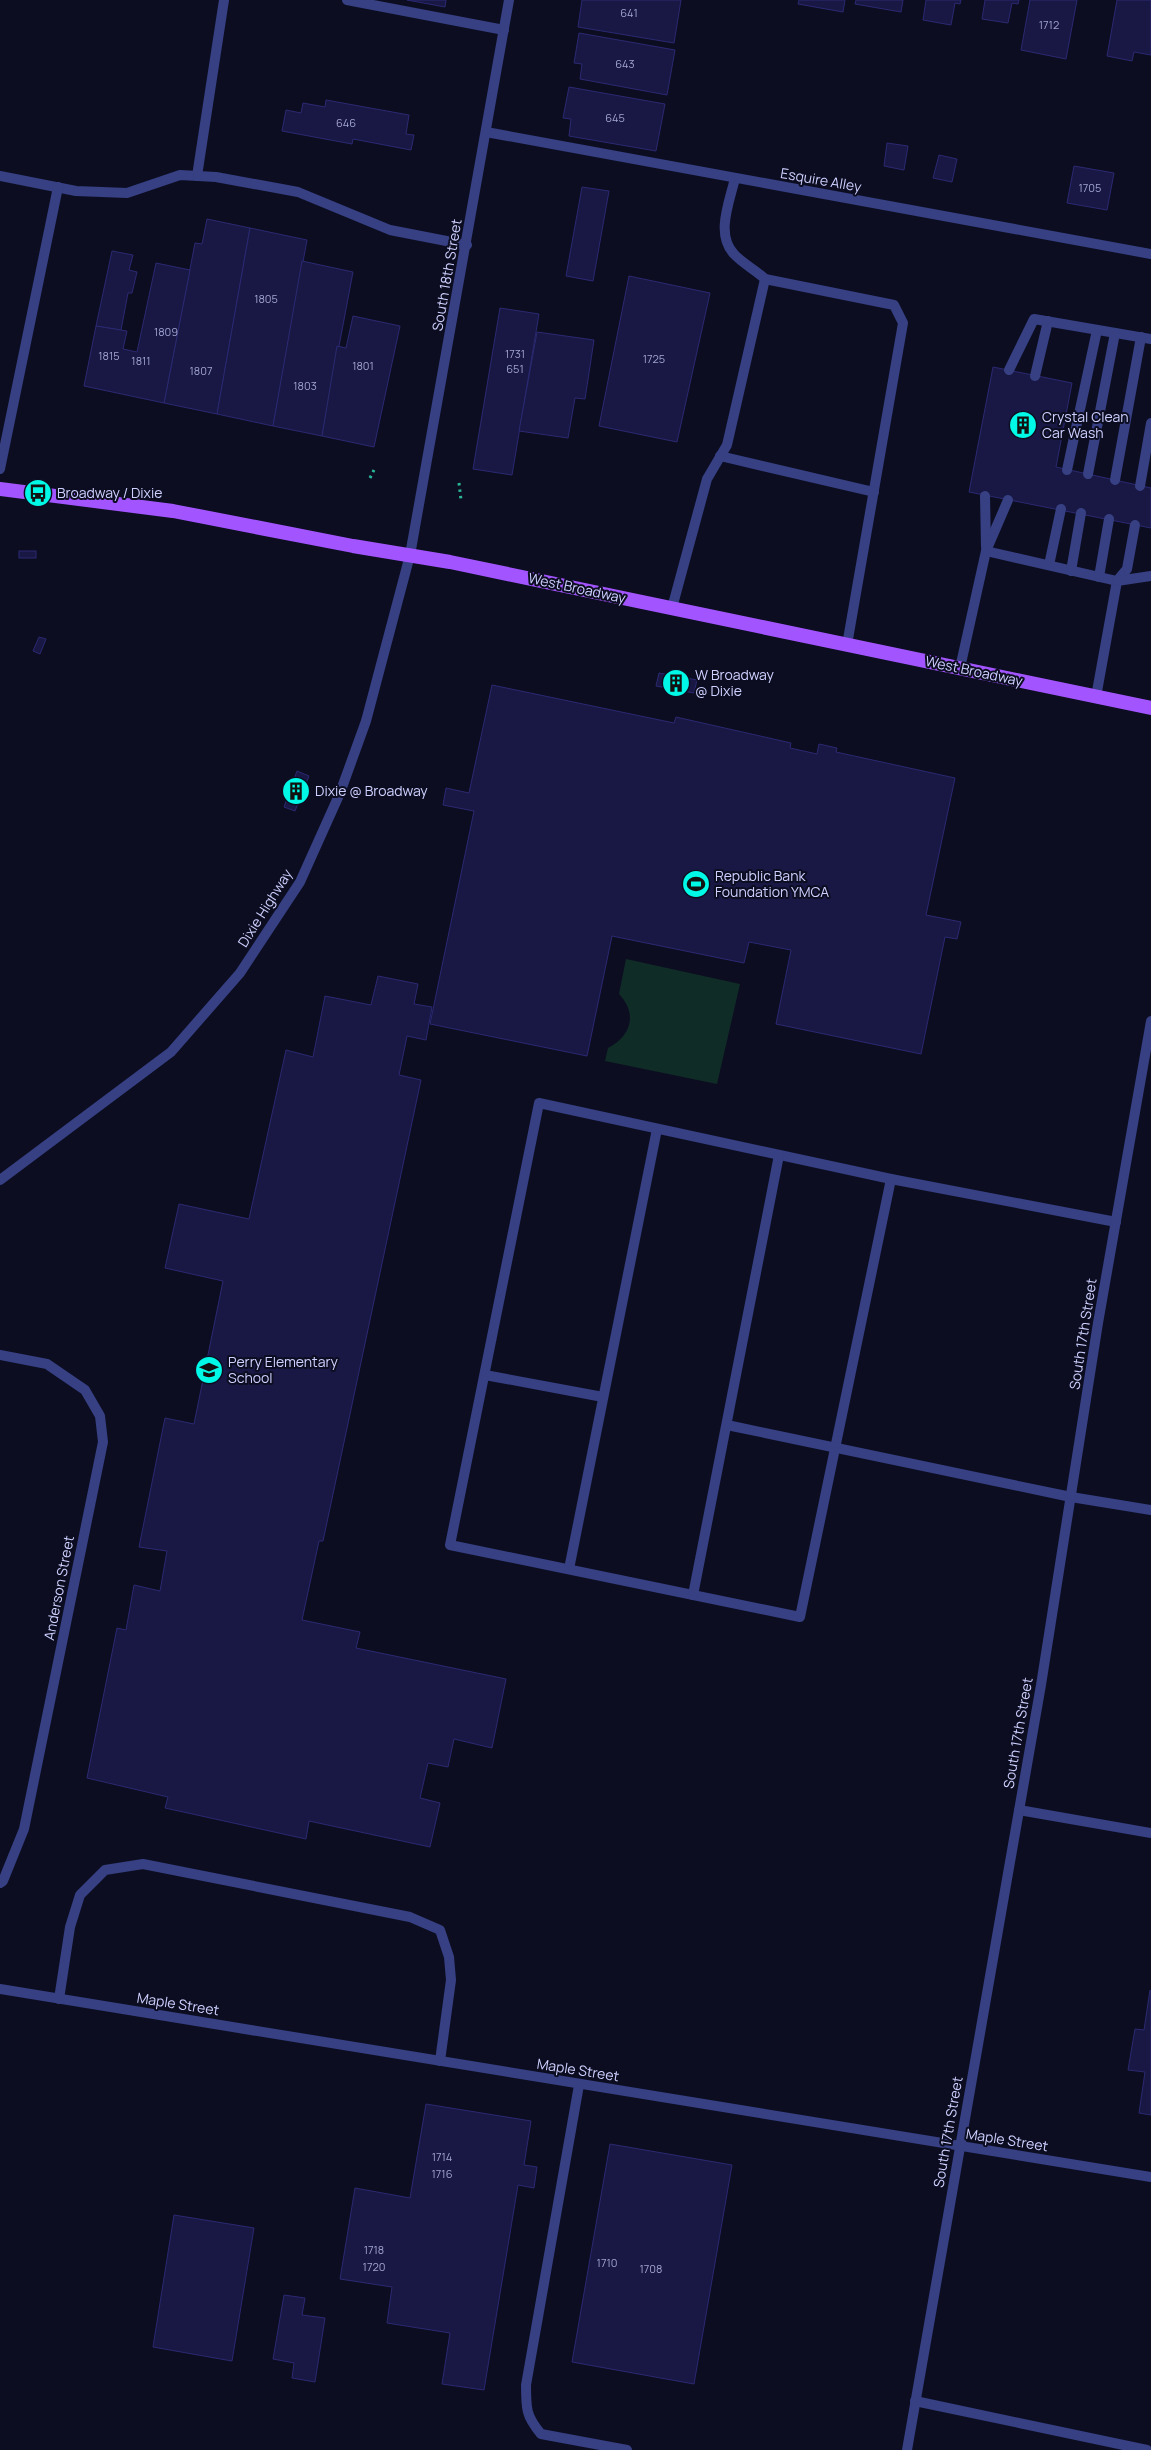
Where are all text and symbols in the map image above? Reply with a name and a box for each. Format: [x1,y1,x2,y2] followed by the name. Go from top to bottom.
[620,5,638,20] house number: 641
[1039,17,1059,32] house number: 1712
[615,56,635,71] house number: 643
[605,110,625,125] house number: 645
[336,115,356,130] house number: 646
[779,163,864,196] street label: Esquire Alley
[1079,180,1101,195] house number: 1705
[427,217,466,332] street label: South 18th Street
[254,291,278,306] house number: 1805
[154,324,178,339] house number: 1809
[505,346,525,361] house number: 1731
[98,348,120,363] house number: 1815
[643,351,665,366] house number: 1725
[131,353,151,368] house number: 1811
[352,358,374,373] house number: 1801
[506,361,524,376] house number: 651
[190,363,212,378] house number: 1807
[293,378,317,393] house number: 1803
[1042,407,1129,442] place label: Crystal Clean Car Wash
[1008,410,1038,440] building icon: Crystal Clean Car Wash
[23,478,53,508] bus stop icon: Broadway / Dixie
[57,483,162,502] place label: Broadway / Dixie
[527,568,628,607] street label: West Broadway
[924,651,1025,690] street label: West Broadway
[695,665,774,700] place label: W Broadway @ Dixie
[661,668,691,698] building icon: W Broadway @ Dixie
[281,776,311,806] building icon: Dixie @ Broadway
[315,781,428,800] place label: Dixie @ Broadway
[233,865,296,950] street label: Dixie Highway
[715,866,829,901] place label: Republic Bank Foundation YMCA
[681,869,711,899] sports icon: Republic Bank Foundation YMCA
[1064,1277,1101,1391] street label: South 17th Street
[228,1352,338,1387] place label: Perry Elementary School
[194,1355,224,1385] school or university icon: Perry Elementary School
[39,1534,78,1642] street label: Anderson Street
[998,1676,1037,1790] street label: South 17th Street
[136,1988,221,2019] street label: Maple Street
[536,2054,621,2085] street label: Maple Street
[928,2075,967,2189] street label: South 17th Street
[965,2124,1050,2155] street label: Maple Street
[432,2149,452,2164] house number: 1714
[432,2166,453,2181] house number: 1716
[364,2242,384,2257] house number: 1718
[597,2255,617,2270] house number: 1710
[363,2259,385,2274] house number: 1720
[640,2261,662,2276] house number: 1708

